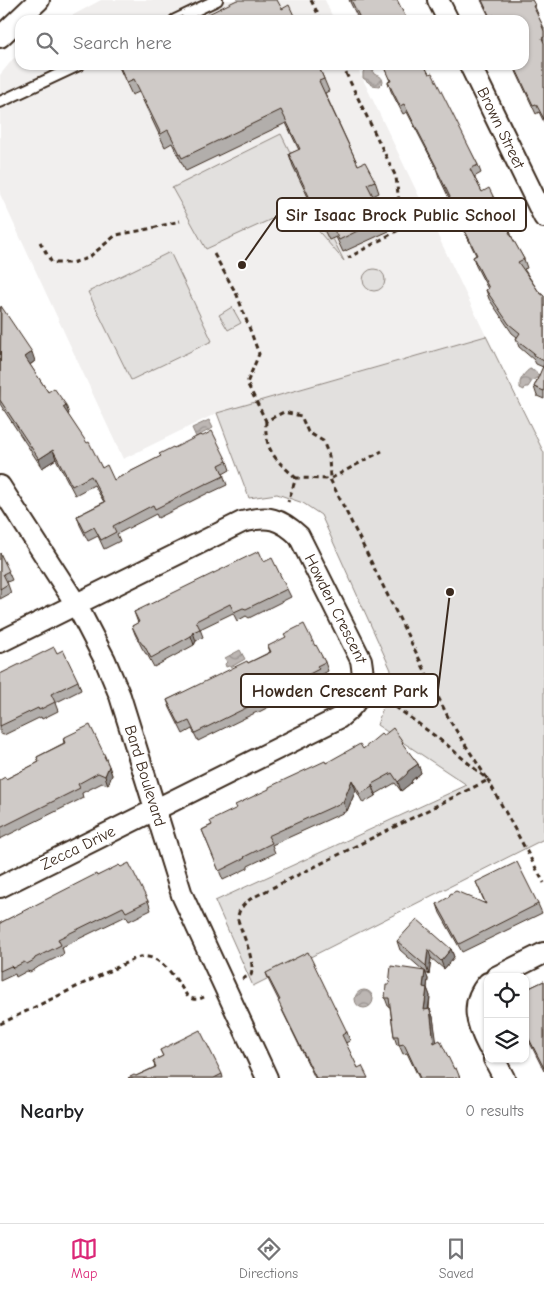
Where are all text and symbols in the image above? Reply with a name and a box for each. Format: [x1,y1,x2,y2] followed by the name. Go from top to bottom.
[15,15,529,70] search box
[33,29,61,57] icon: search
[73,32,172,54] text: Search here
[473,84,528,172] street label: Brown Street
[277,198,526,231] callout: Sir Isaac Brock Public School
[286,205,516,226] text: Sir Isaac Brock Public School
[301,551,370,665] street label: Howden Crescent
[241,674,438,707] callout: Howden Crescent Park
[252,681,428,702] text: Howden Crescent Park
[121,723,169,829] street label: Bard Boulevard
[38,822,118,874] street label: Zecca Drive
[484,973,529,1063] map controls
[484,973,529,1018] button: locate
[484,1018,529,1063] button: layers
[20,1099,84,1123] text: Nearby
[465,1102,524,1120] text: 0 results
[70,1235,98,1282] tab: Map
[239,1235,298,1282] tab: Directions
[439,1235,474,1282] tab: Saved

